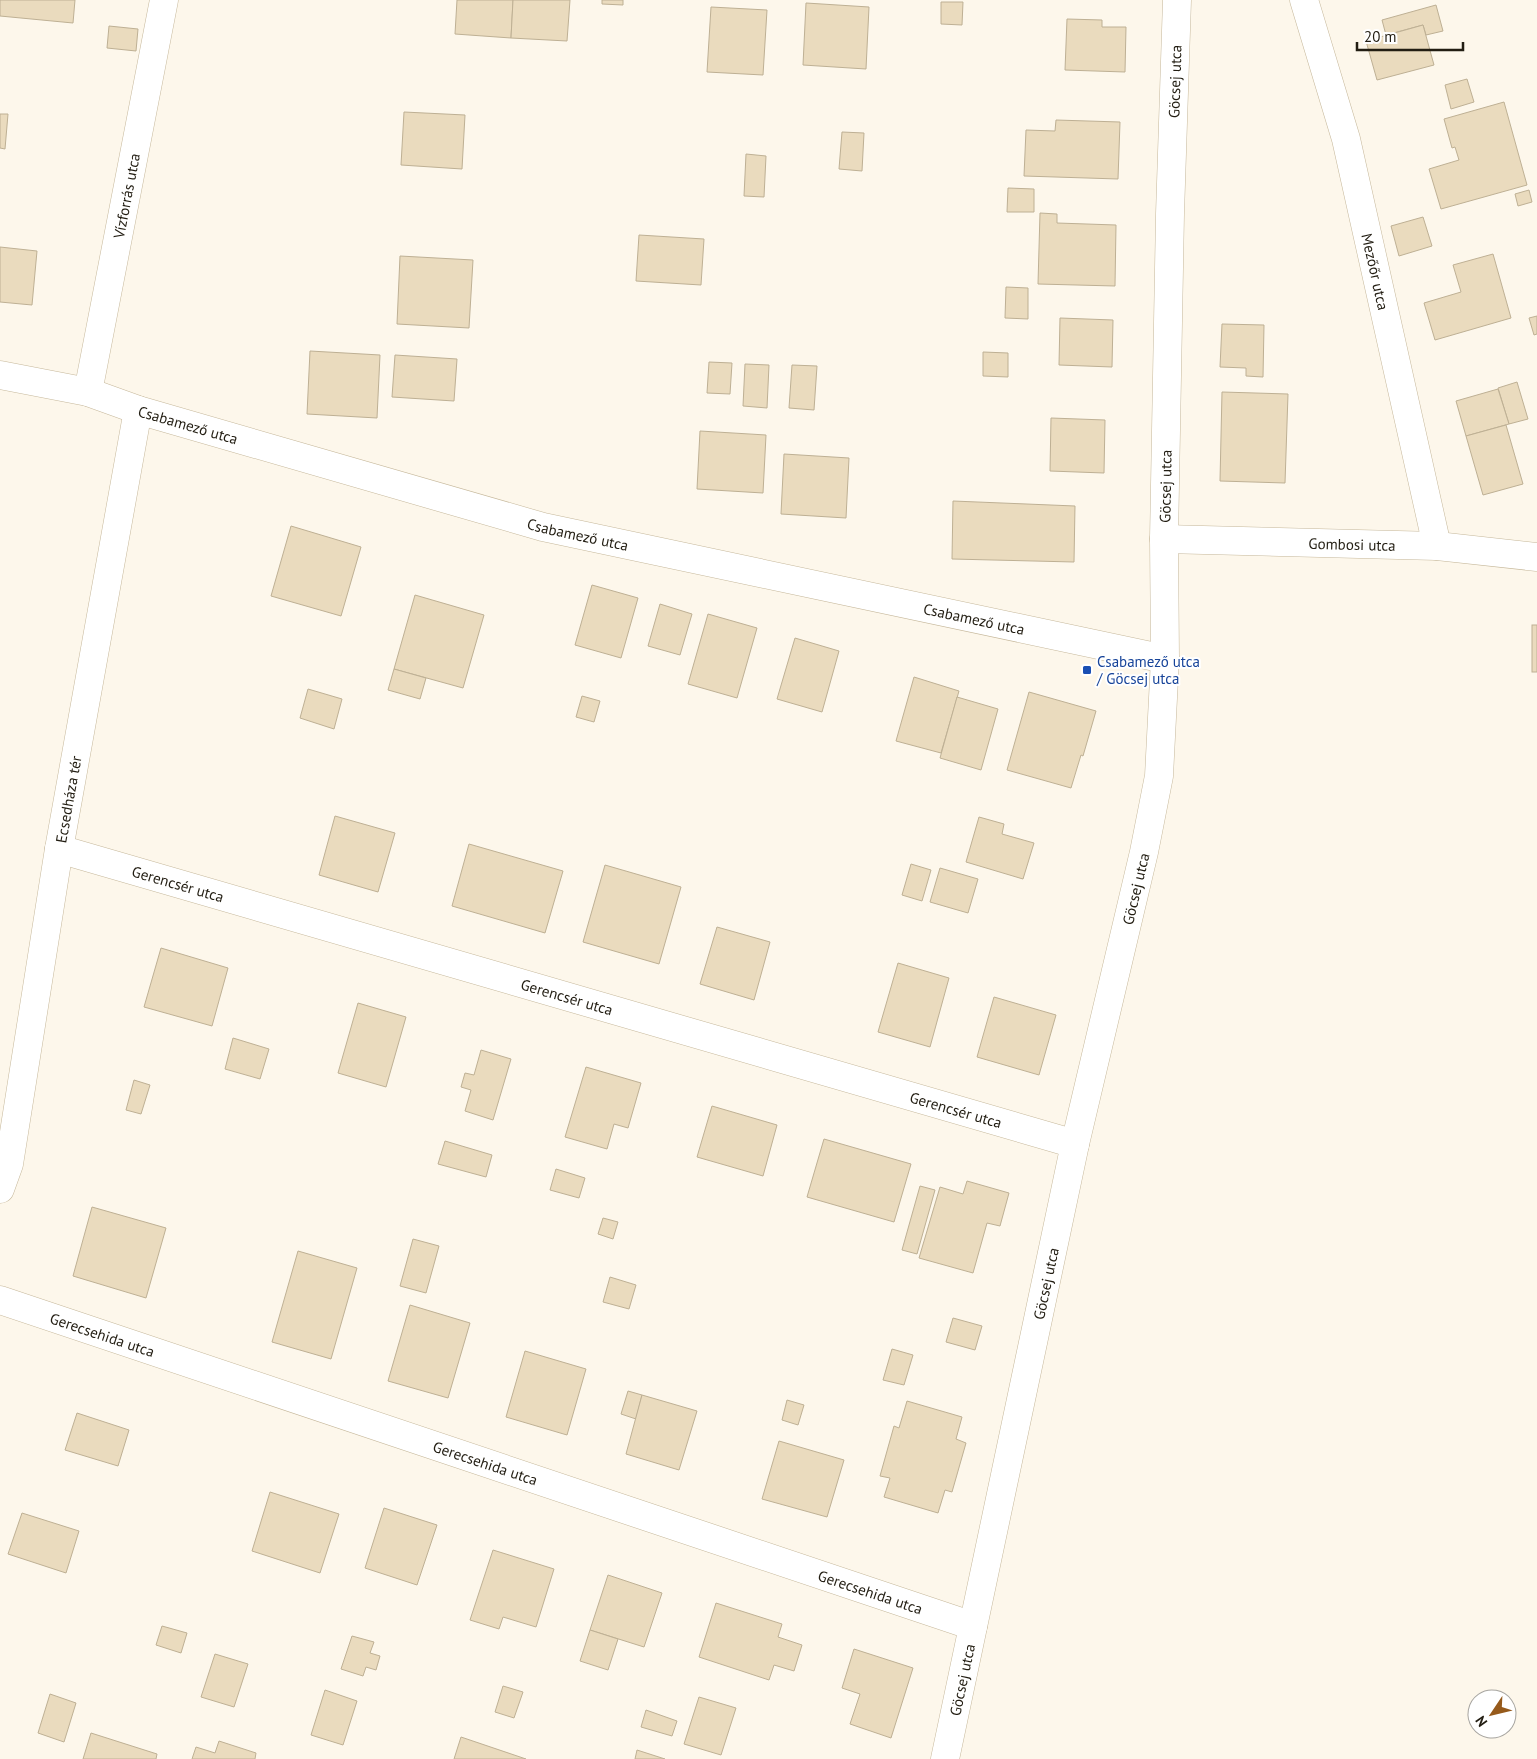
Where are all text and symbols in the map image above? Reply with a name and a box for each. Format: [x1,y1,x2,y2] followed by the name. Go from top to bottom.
[1357,20,1463,52] scale bar
[1364,27,1397,46] text: 20 m
[1164,44,1185,118] street label: Göcsej utca
[108,151,144,241] street label: Vízforrás utca
[1358,231,1393,312] street label: Mezőőr utca
[136,401,240,448] street label: Csabamező utca
[1155,449,1175,523] street label: Göcsej utca
[525,513,630,554] street label: Csabamező utca
[1308,533,1396,554] street label: Gombosi utca
[922,598,1026,638] street label: Csabamező utca
[1096,652,1200,688] place label: Csabamező utca / Göcsej utca
[1081,664,1093,676] marker: Csabamező utca / Göcsej utca
[51,754,85,844] street label: Ecsedháza tér
[1118,851,1153,926] street label: Göcsej utca
[130,861,226,906] street label: Gerencsér utca
[519,974,615,1019] street label: Gerencsér utca
[908,1087,1004,1132] street label: Gerencsér utca
[1029,1246,1062,1321] street label: Göcsej utca
[48,1308,157,1361] street label: Gerecsehida utca
[431,1436,540,1489] street label: Gerecsehida utca
[816,1565,925,1618] street label: Gerecsehida utca
[945,1642,979,1718] street label: Göcsej utca
[1467,1689,1517,1739] north arrow
[1471,1713,1491,1730] text: N

